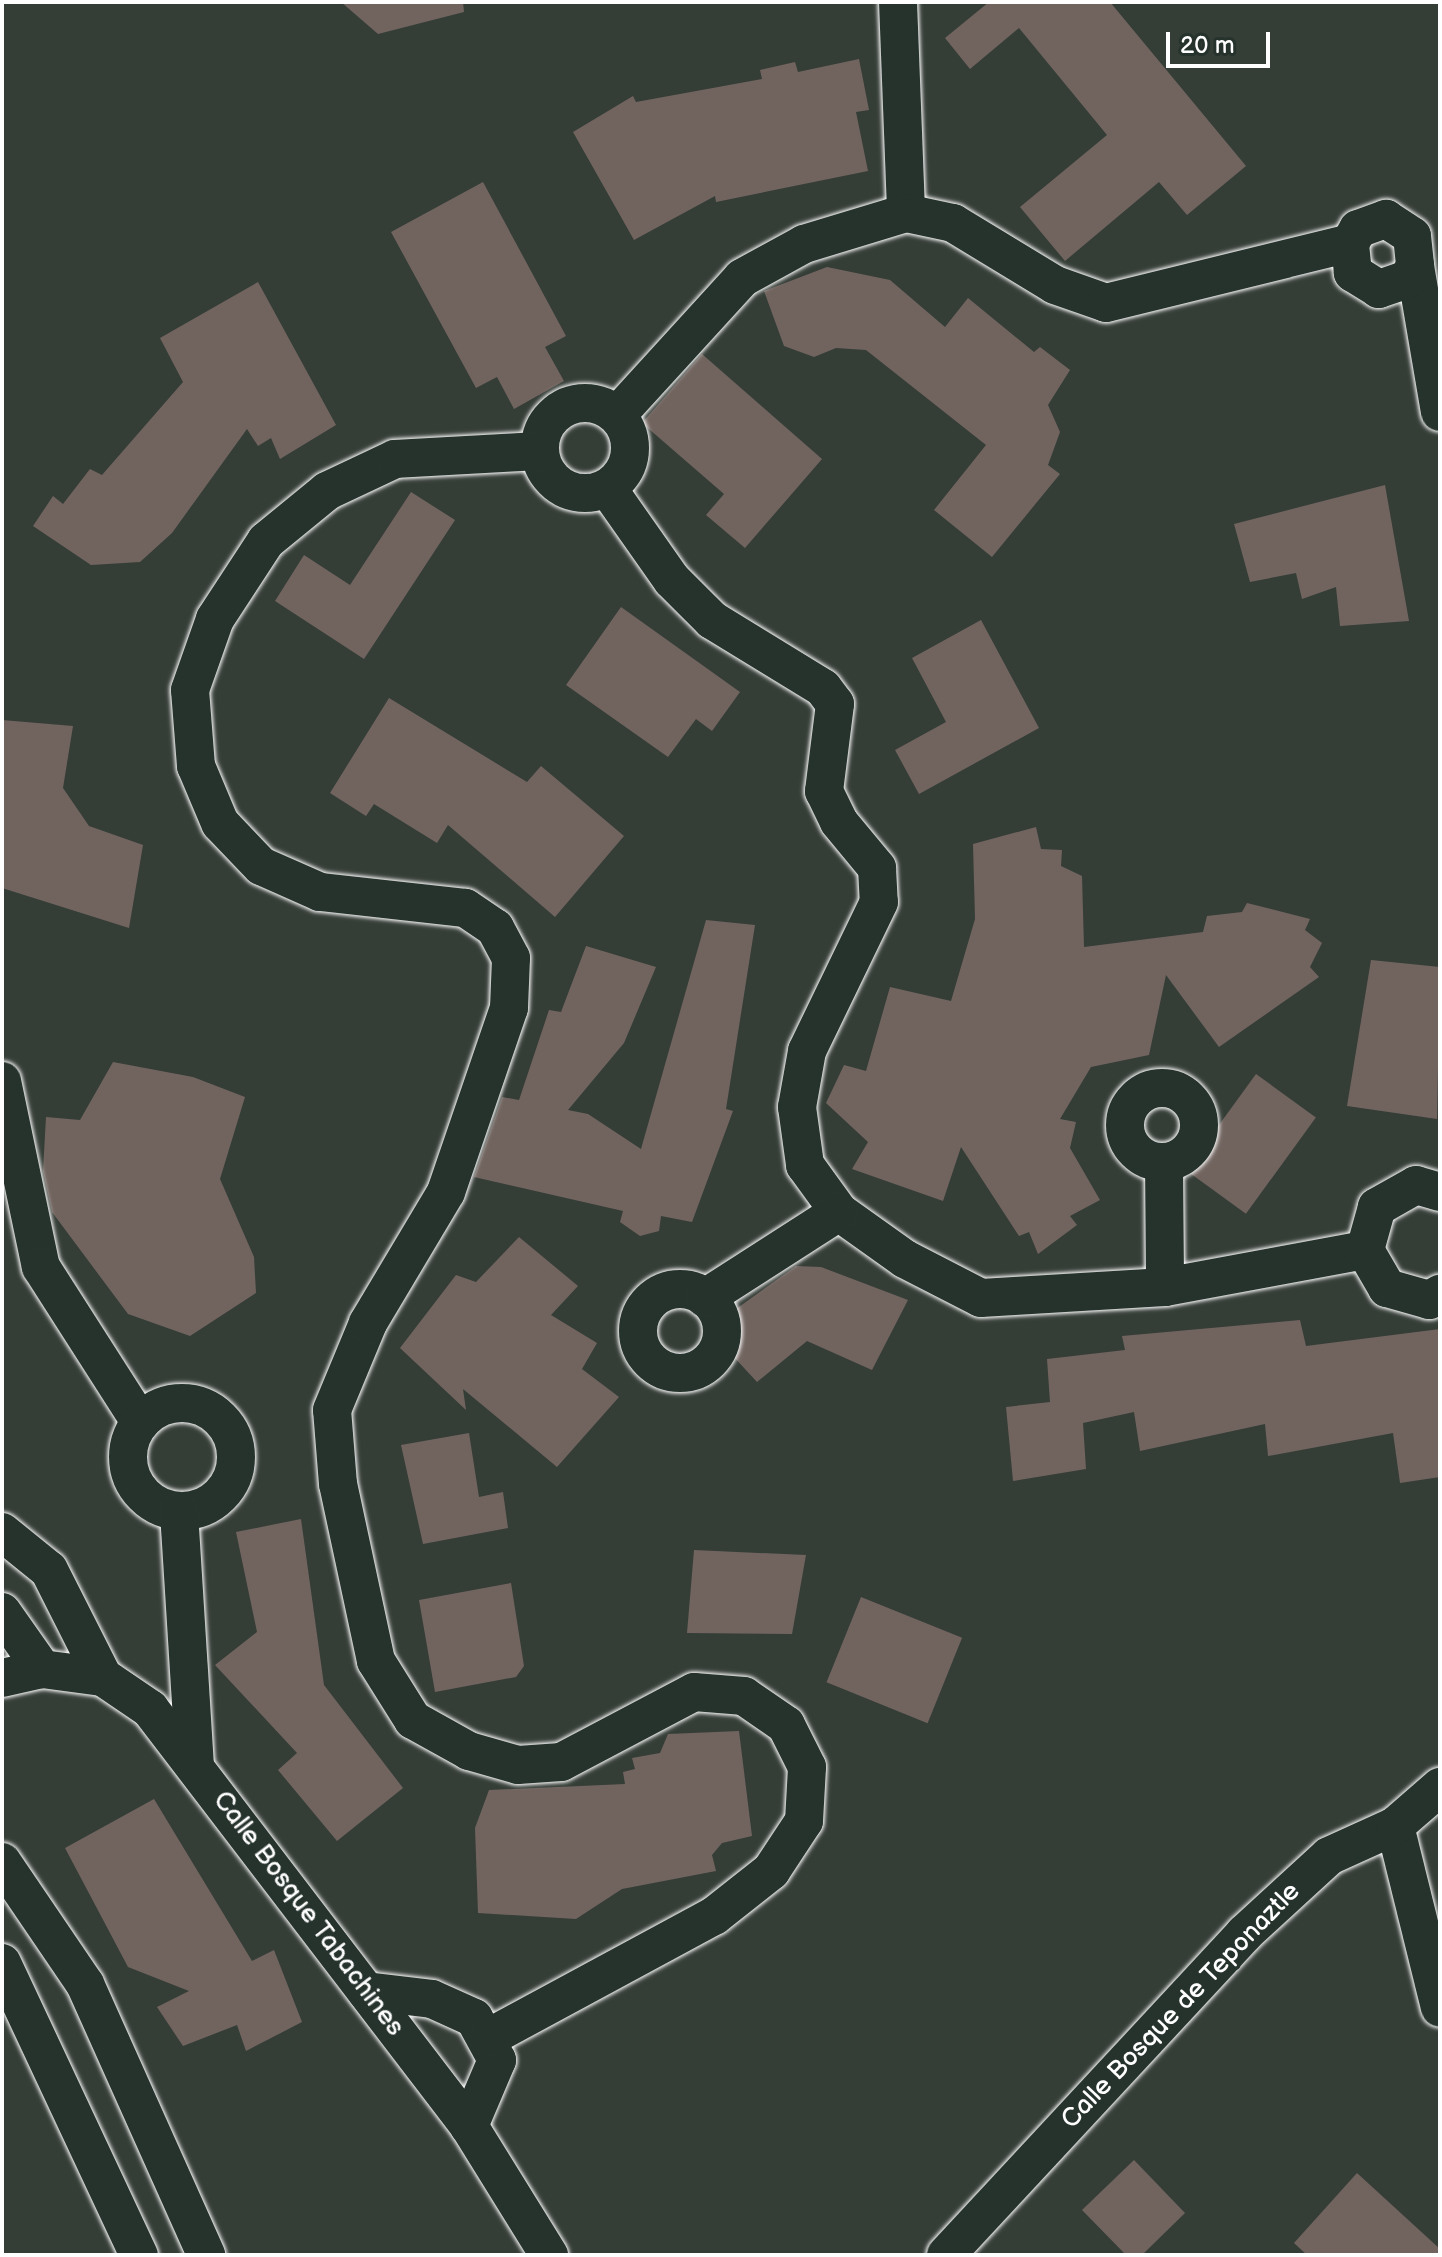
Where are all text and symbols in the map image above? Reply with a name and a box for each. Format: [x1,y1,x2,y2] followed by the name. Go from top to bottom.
[1170,16,1274,66] scale bar
[1180,31,1235,60] text: 20 m
[206,1785,410,2043] street label: Calle Bosque Tabachines
[1055,1876,1307,2136] street label: Calle Bosque de Teponaztle

